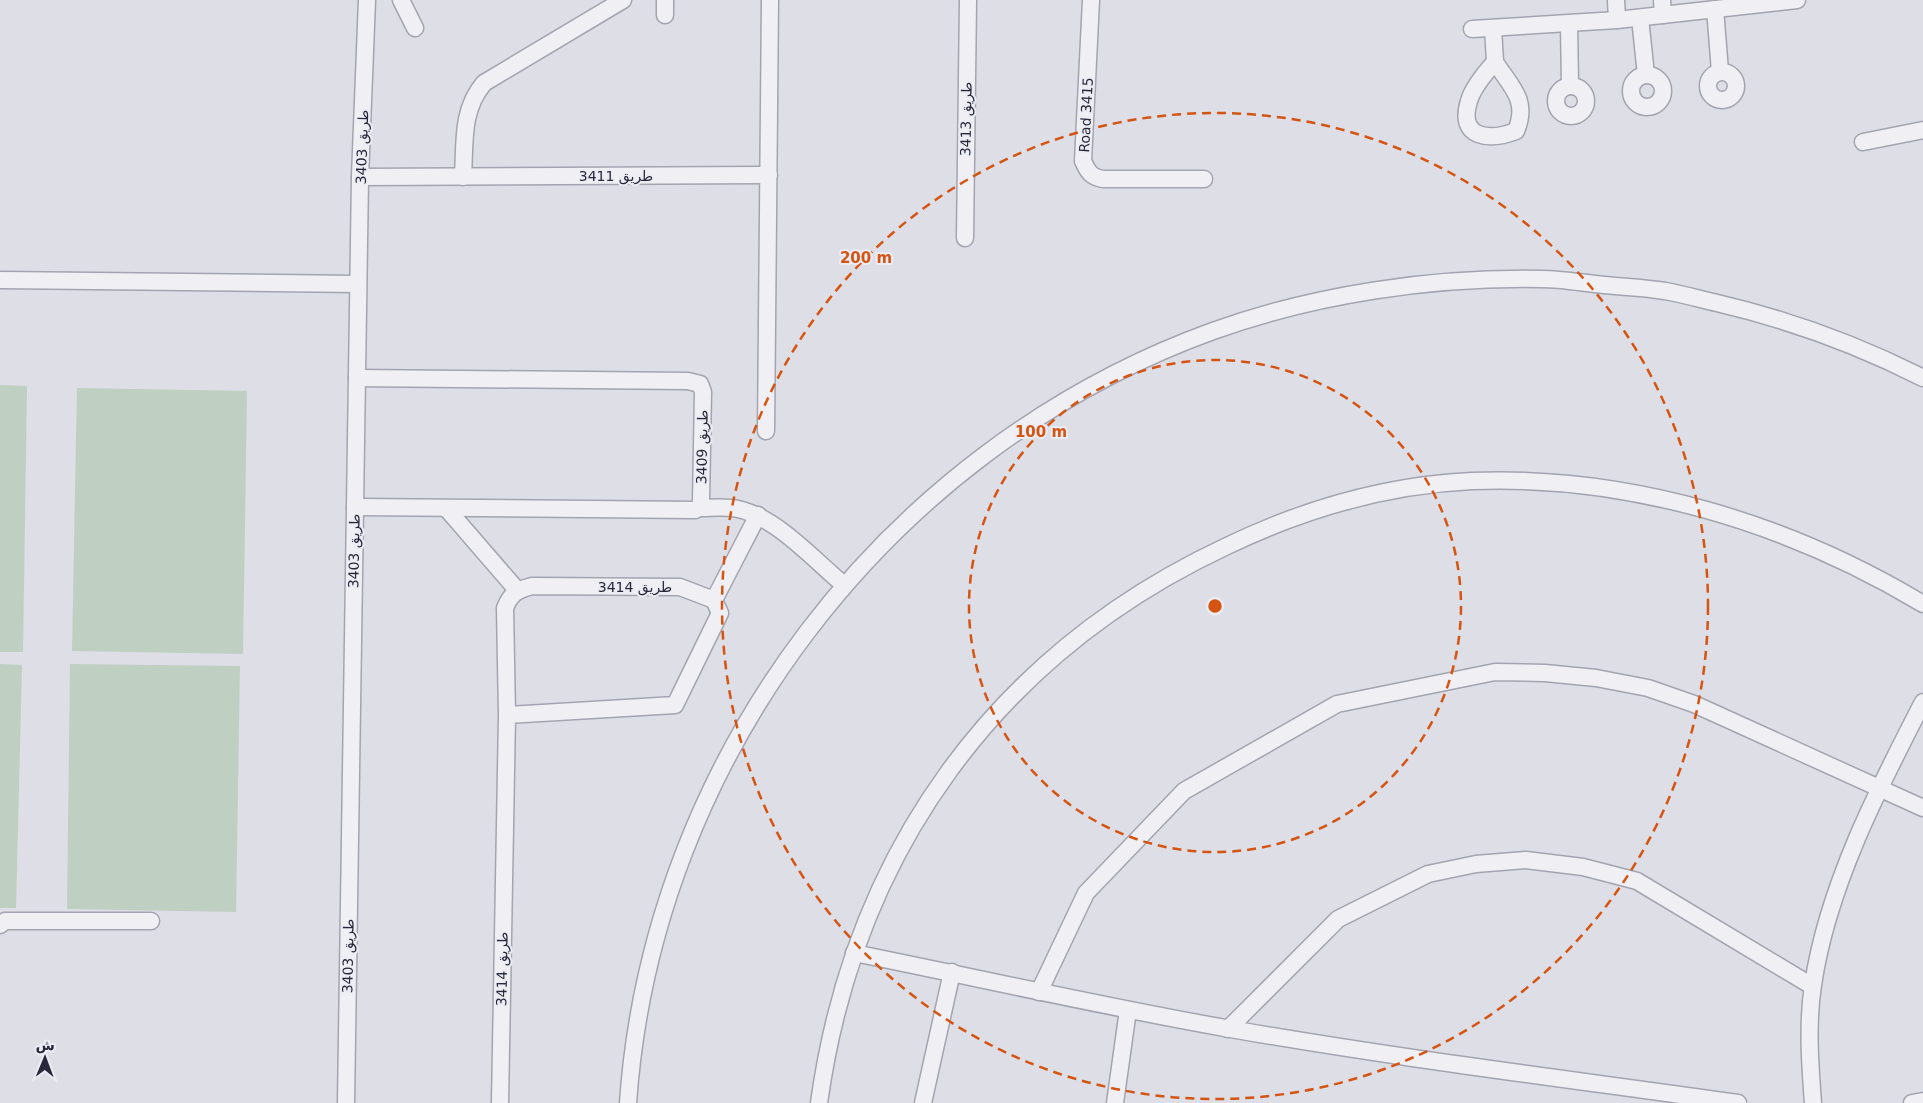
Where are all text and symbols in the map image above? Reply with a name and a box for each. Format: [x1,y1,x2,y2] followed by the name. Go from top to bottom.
[1076,77,1096,153] street label: Road 3415
[957,82,976,156] street label: طريق 3413
[353,109,372,185] street label: طريق 3403
[579,168,653,185] street label: طريق 3411
[840,249,892,267] text: 200 m
[693,410,712,484] street label: طريق 3409
[1015,423,1067,441] text: 100 m
[345,514,364,588] street label: طريق 3403
[598,579,672,596] street label: طريق 3414
[1206,597,1224,615] centre of rings
[339,919,358,993] street label: طريق 3403
[493,932,512,1006] street label: طريق 3414
[20,1033,70,1083] north arrow
[35,1037,55,1053] text: ش

